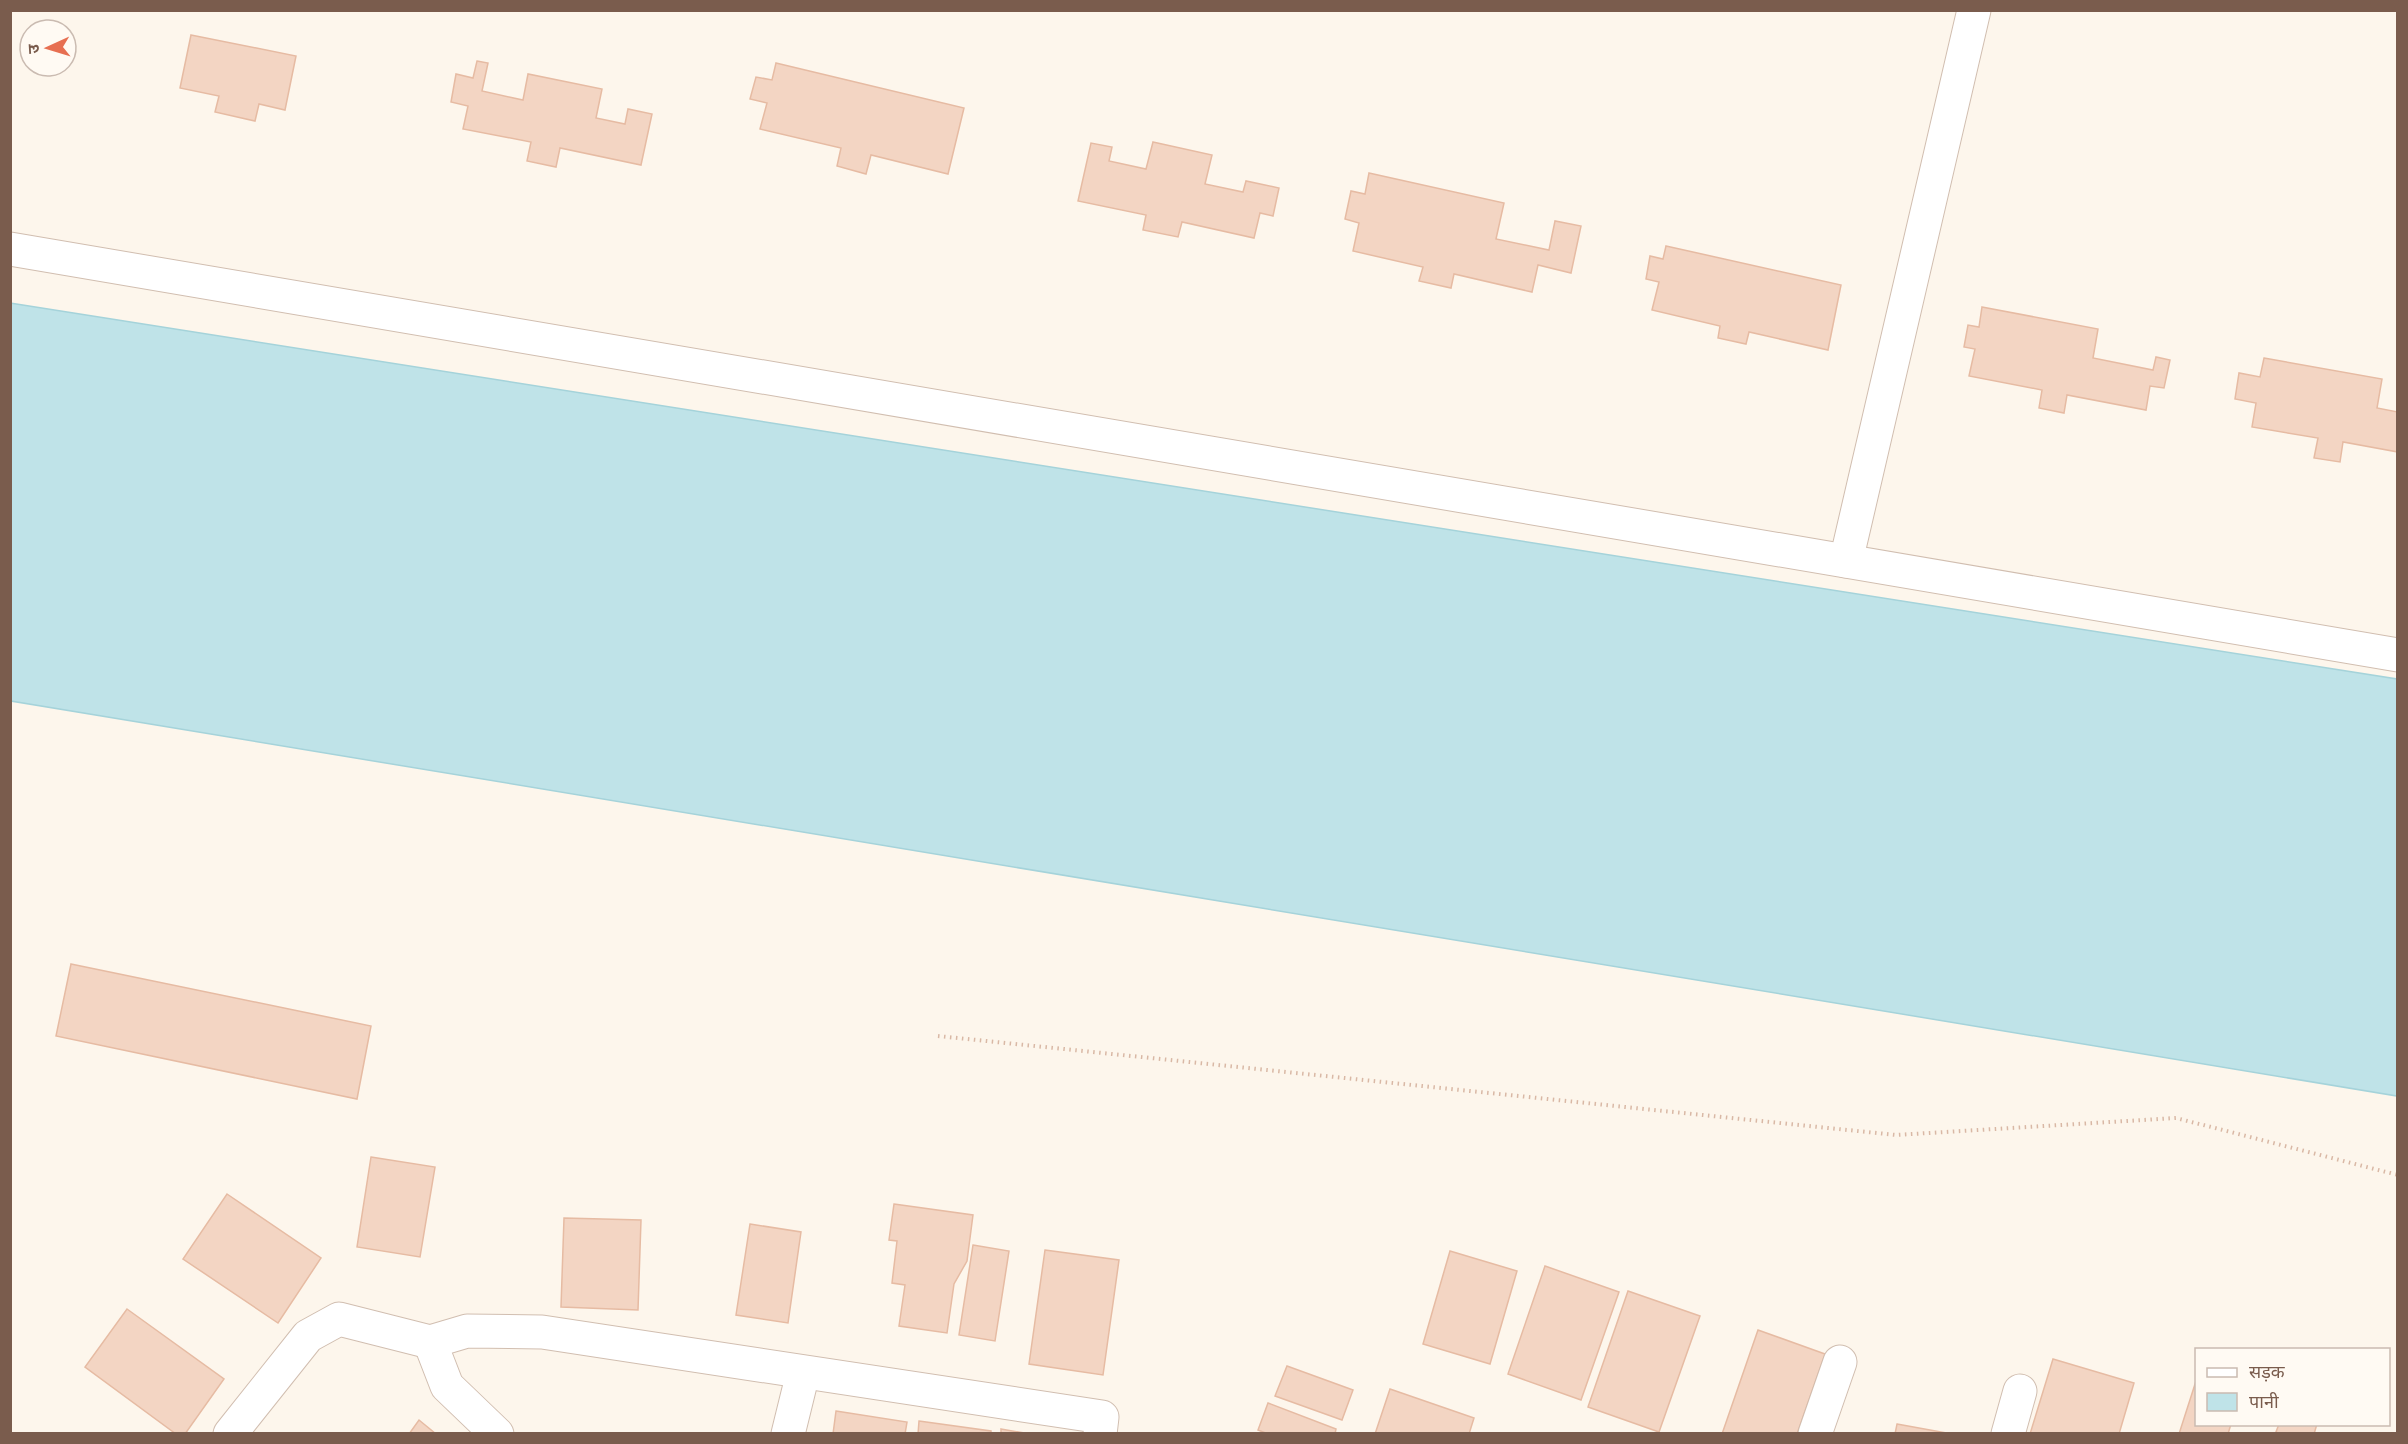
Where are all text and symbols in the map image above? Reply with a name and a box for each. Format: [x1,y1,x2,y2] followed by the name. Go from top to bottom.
[18,18,78,78] north arrow
[24,43,42,54] text: उ
[2195,1348,2390,1426] legend
[2249,1361,2286,1382] text: सड़क
[2249,1391,2279,1412] text: पानी

